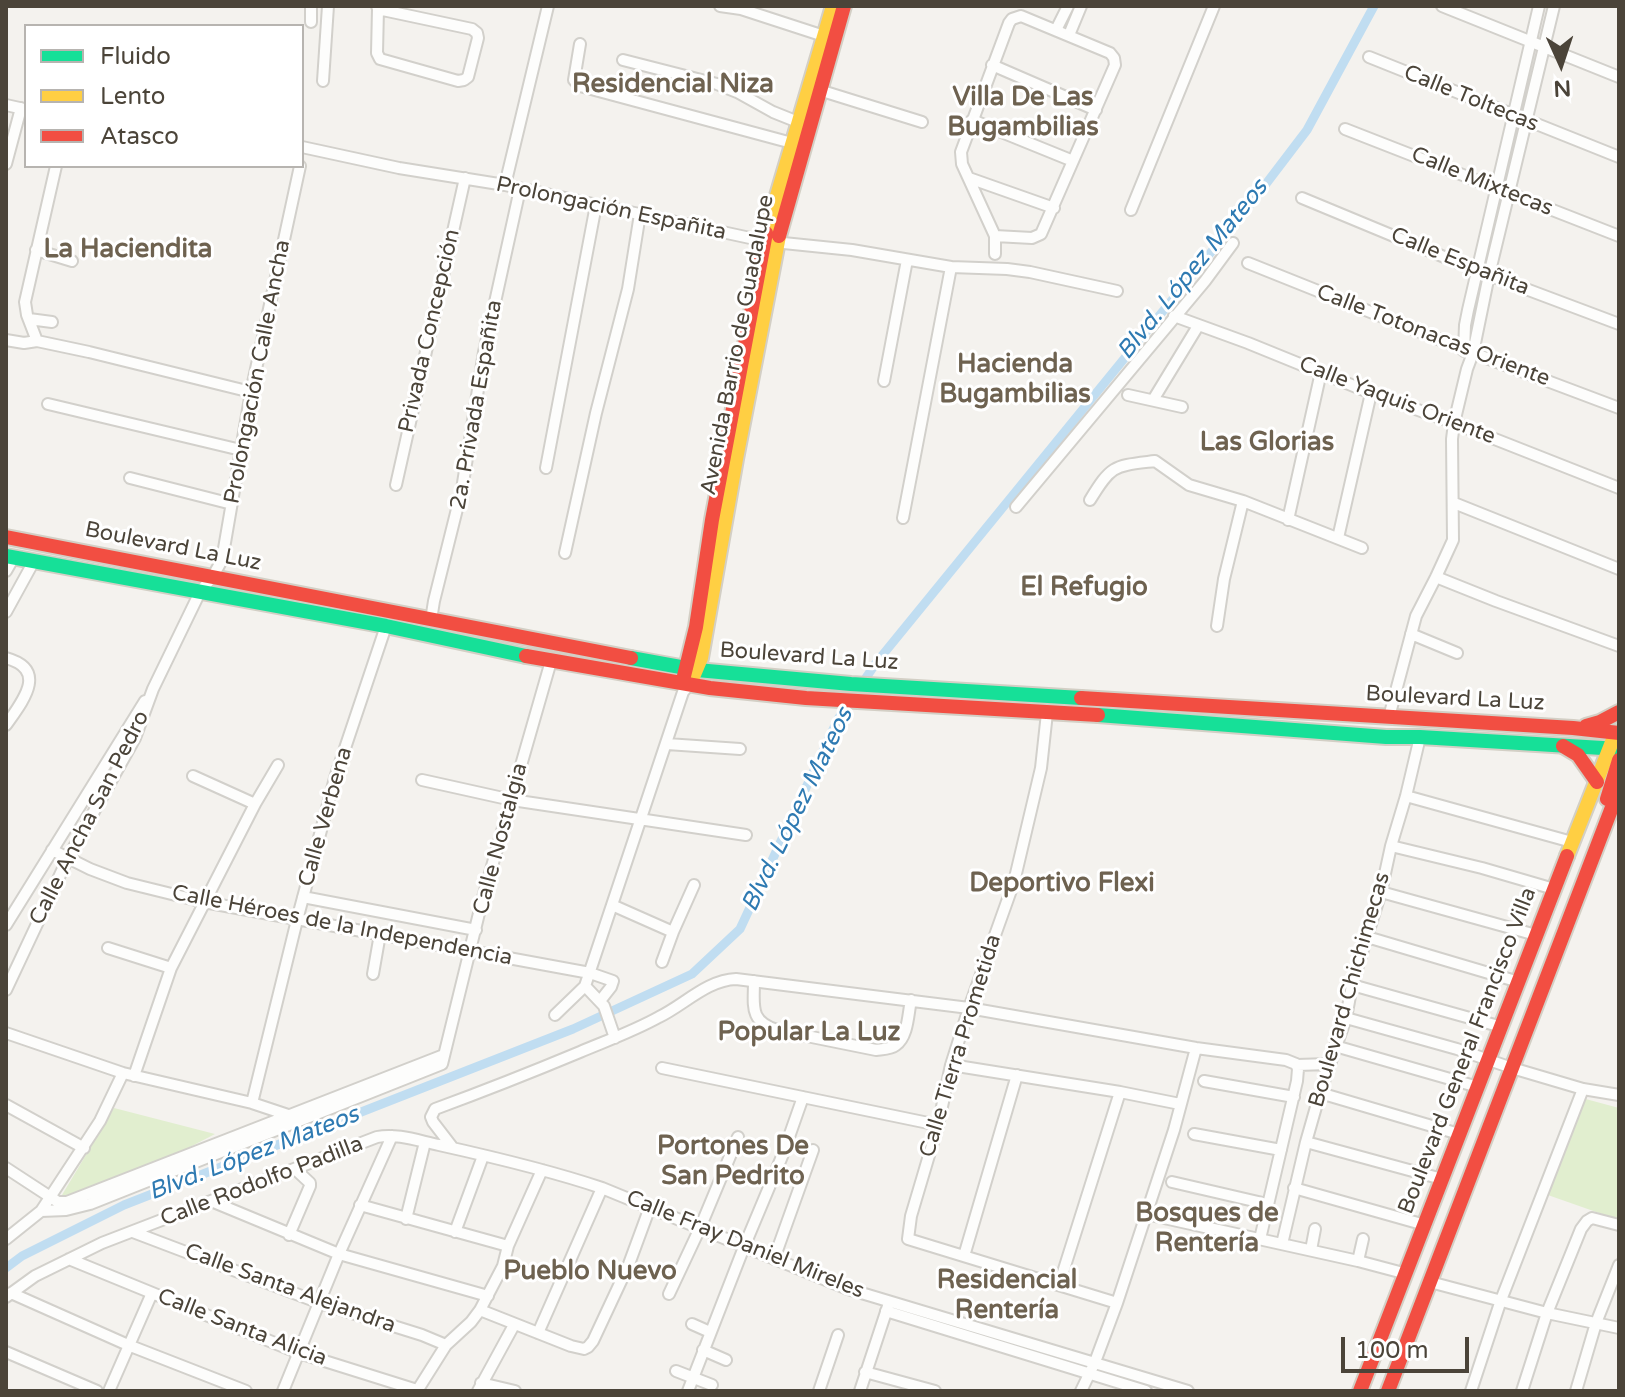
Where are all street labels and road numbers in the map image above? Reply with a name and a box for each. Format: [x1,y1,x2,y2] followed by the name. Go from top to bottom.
[1400,60,1542,138] street label: Calle Toltecas
[1407,142,1557,222] street label: Calle Mixtecas
[494,172,728,246] street label: Prolongación Españita
[696,193,780,497] street label: Avenida Barrio de Guadalupe
[1387,222,1533,302] street label: Calle Españita
[394,227,466,435] street label: Privada Concepción
[219,238,297,506] street label: Prolongación Calle Ancha
[1313,279,1553,393] street label: Calle Totonacas Oriente
[446,298,508,512] street label: 2a. Privada Españita
[1295,351,1499,451] street label: Calle Yaquis Oriente
[83,517,263,577] street label: Boulevard La Luz
[719,638,899,676] street label: Boulevard La Luz
[1365,681,1545,717] street label: Boulevard La Luz
[24,706,156,930] street label: Calle Ancha San Pedro
[293,744,359,890] street label: Calle Verbena
[468,760,534,918] street label: Calle Nostalgia
[1304,869,1396,1111] street label: Boulevard Chichimecas
[170,880,514,972] street label: Calle Héroes de la Independencia
[1393,884,1543,1218] street label: Boulevard General Francisco Villa
[915,931,1007,1161] street label: Calle Tierra Prometida
[157,1131,367,1233] street label: Calle Rodolfo Padilla
[622,1185,868,1305] street label: Calle Fray Daniel Mireles
[181,1239,399,1339] street label: Calle Santa Alejandra
[154,1284,330,1372] street label: Calle Santa Alicia

